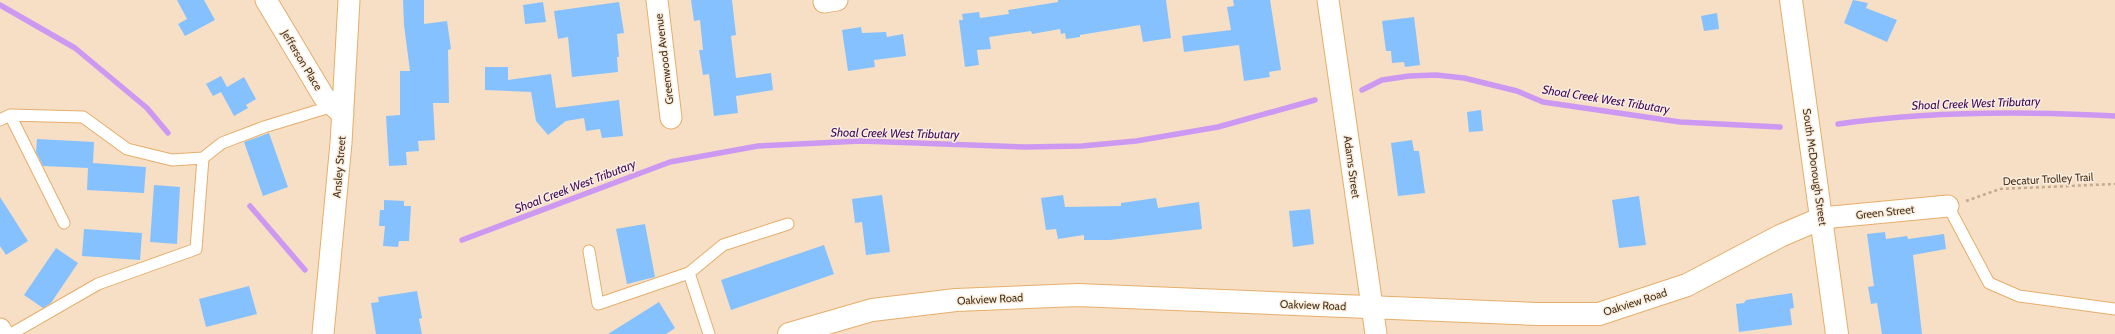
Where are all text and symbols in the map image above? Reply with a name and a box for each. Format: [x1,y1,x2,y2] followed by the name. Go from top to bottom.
[651,12,677,105] street label: Greenwood Avenue
[278,26,326,93] street label: Jefferson Place
[1541,82,1671,117] water label: Shoal Creek West Tributary
[1911,93,2041,113] water label: Shoal Creek West Tributary
[1800,107,1830,227] street label: South McDonough Street
[830,124,960,142] water label: Shoal Creek West Tributary
[329,135,349,198] street label: Ansley Street
[1341,135,1363,199] street label: Adams Street
[512,156,638,216] water label: Shoal Creek West Tributary
[2002,170,2094,188] street label: Decatur Trolley Trail
[1855,202,1915,222] street label: Green Street
[1601,285,1669,319] street label: Oakview Road
[957,290,1023,308] street label: Oakview Road
[1280,297,1346,313] street label: Oakview Road

